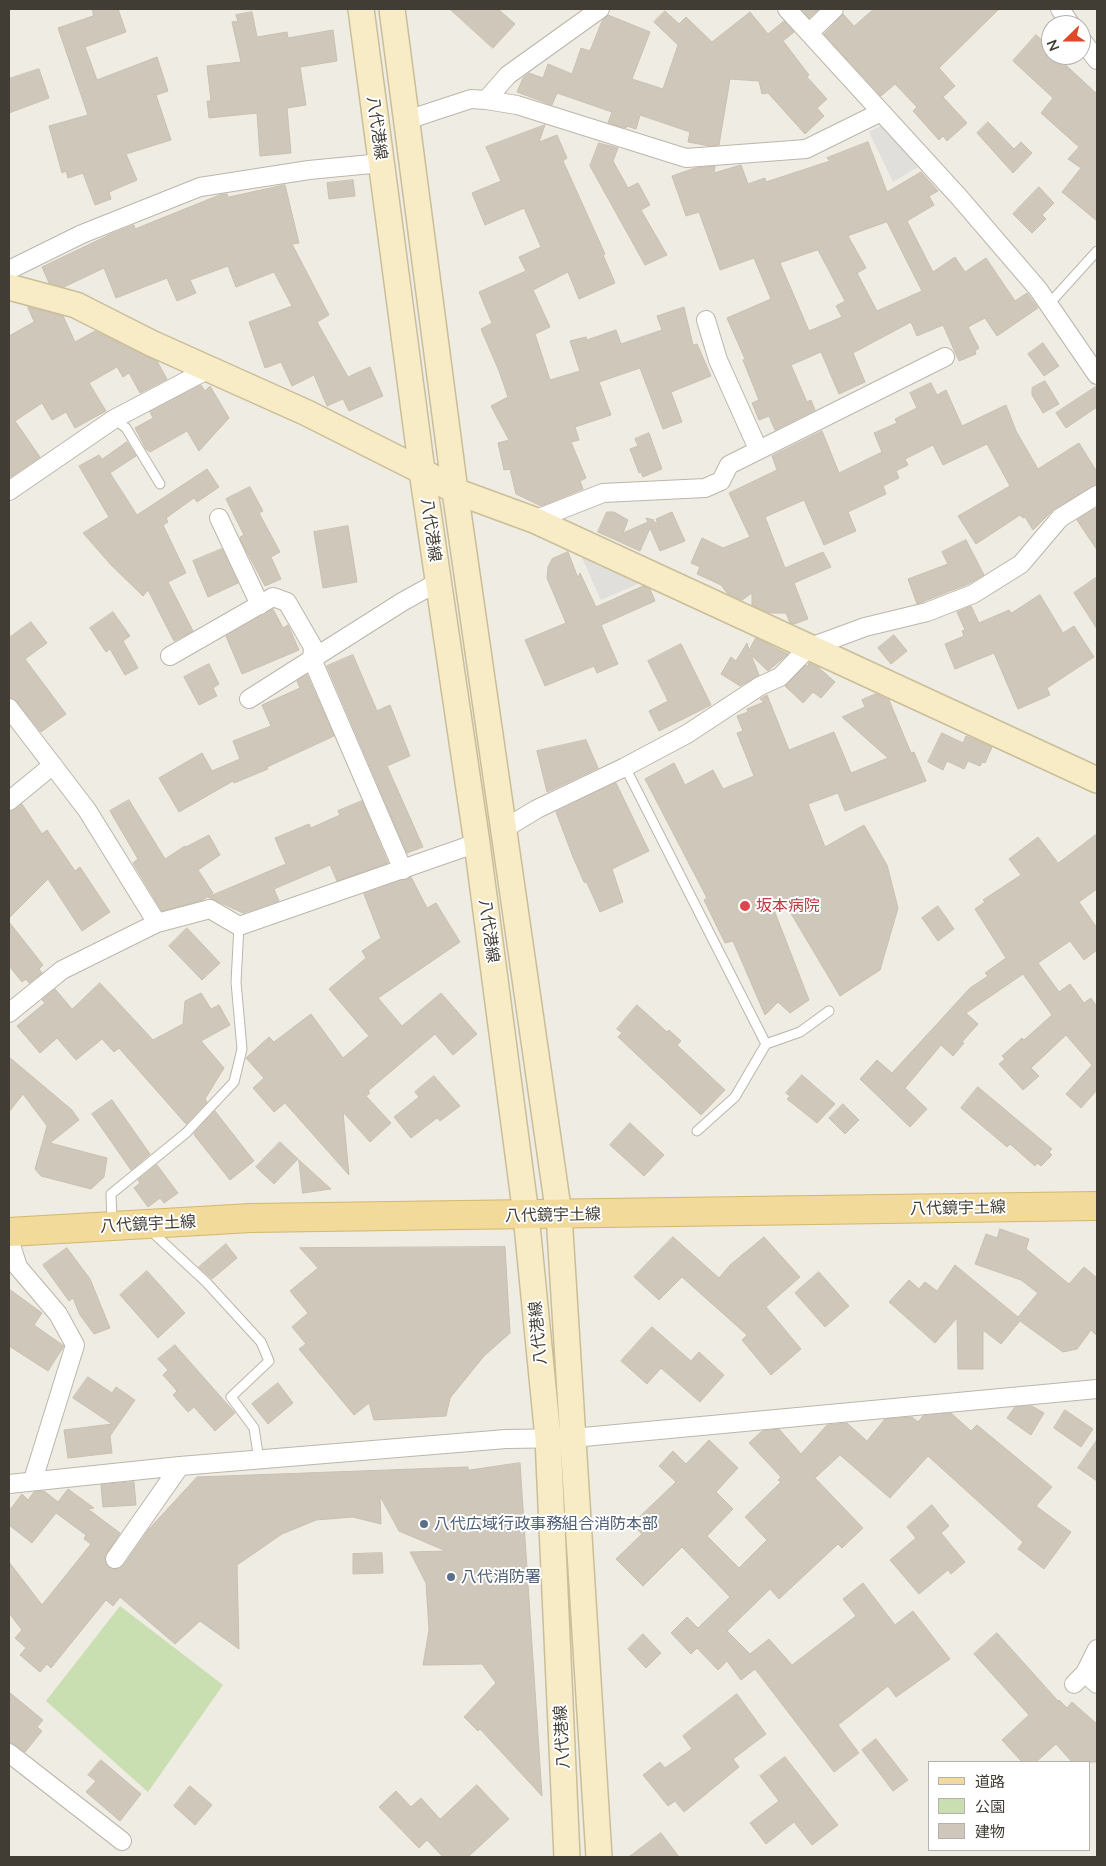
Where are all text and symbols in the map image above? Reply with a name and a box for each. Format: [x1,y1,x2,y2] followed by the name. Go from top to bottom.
[1041,15,1091,65] north arrow
[1043,37,1062,54] text: N
[363,95,391,161] street label: 八代港線
[417,497,445,563] street label: 八代港線
[756,896,820,916] place label: 坂本病院
[475,898,503,964] street label: 八代港線
[738,899,752,913] marker: 坂本病院
[910,1198,1006,1218] street label: 八代鏡宇土線
[505,1205,601,1225] street label: 八代鏡宇土線
[100,1212,196,1236] street label: 八代鏡宇土線
[526,1300,550,1366] street label: 八代港線
[434,1514,658,1534] place label: 八代広域行政事務組合消防本部
[418,1518,430,1530] marker: 八代広域行政事務組合消防本部
[461,1567,541,1587] place label: 八代消防署
[445,1571,457,1583] marker: 八代消防署
[551,1705,573,1769] street label: 八代港線
[928,1761,1091,1851] legend
[975,1772,1005,1790] text: 道路
[975,1797,1005,1815] text: 公園
[975,1822,1005,1840] text: 建物

